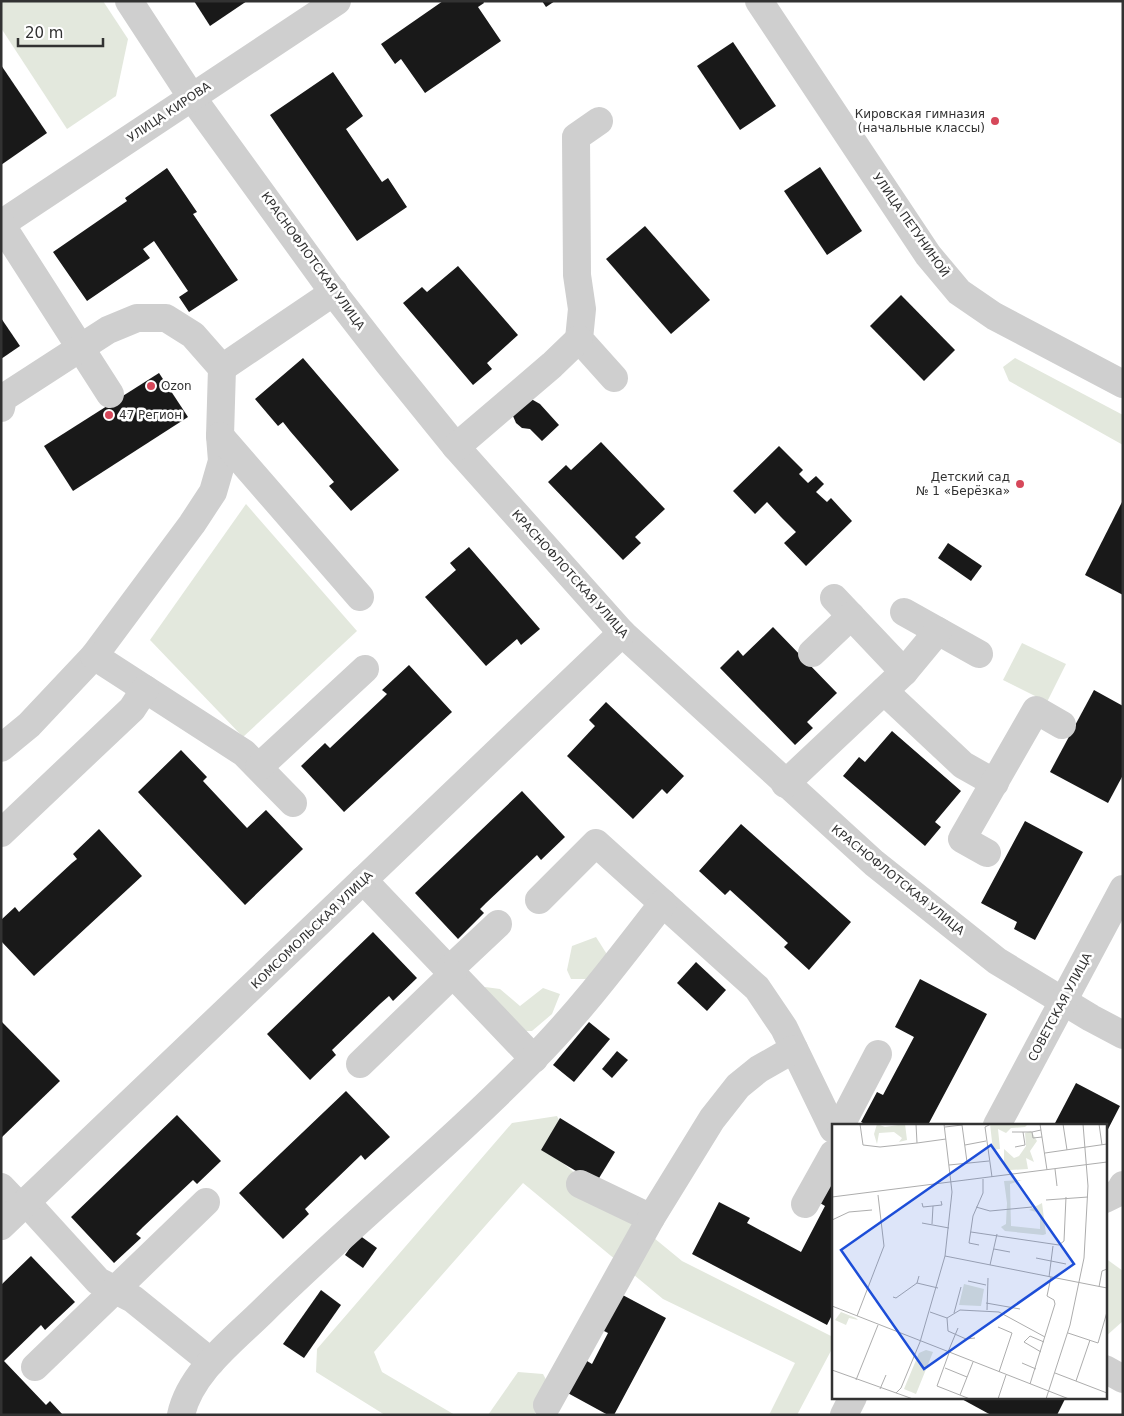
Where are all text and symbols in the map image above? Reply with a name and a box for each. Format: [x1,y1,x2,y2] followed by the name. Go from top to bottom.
[18,15,102,47] scale bar
[25,24,63,42] text: 20 m
[125,79,214,145] street label: УЛИЦА КИРОВА
[855,107,985,135] place label: Кировская гимназия (начальные классы)
[989,115,1001,127] marker: Кировская гимназия (начальные классы)
[870,170,953,280] street label: УЛИЦА ПЕТУНИНОЙ
[258,189,368,333] street label: КРАСНОФЛОТСКАЯ УЛИЦА
[161,379,192,393] place label: Ozon
[145,380,157,392] marker: Ozon
[119,408,182,422] place label: 47 Регион
[103,409,115,421] marker: 47 Регион
[916,470,1010,498] place label: Детский сад № 1 «Берёзка»
[1014,478,1026,490] marker: Детский сад № 1 «Берёзка»
[509,507,632,641] street label: КРАСНОФЛОТСКАЯ УЛИЦА
[829,822,968,938] street label: КРАСНОФЛОТСКАЯ УЛИЦА
[248,868,376,992] street label: КОМСОМОЛЬСКАЯ УЛИЦА
[1025,950,1095,1064] street label: СОВЕТСКАЯ УЛИЦА
[832,1124,1106,1398] inset map

